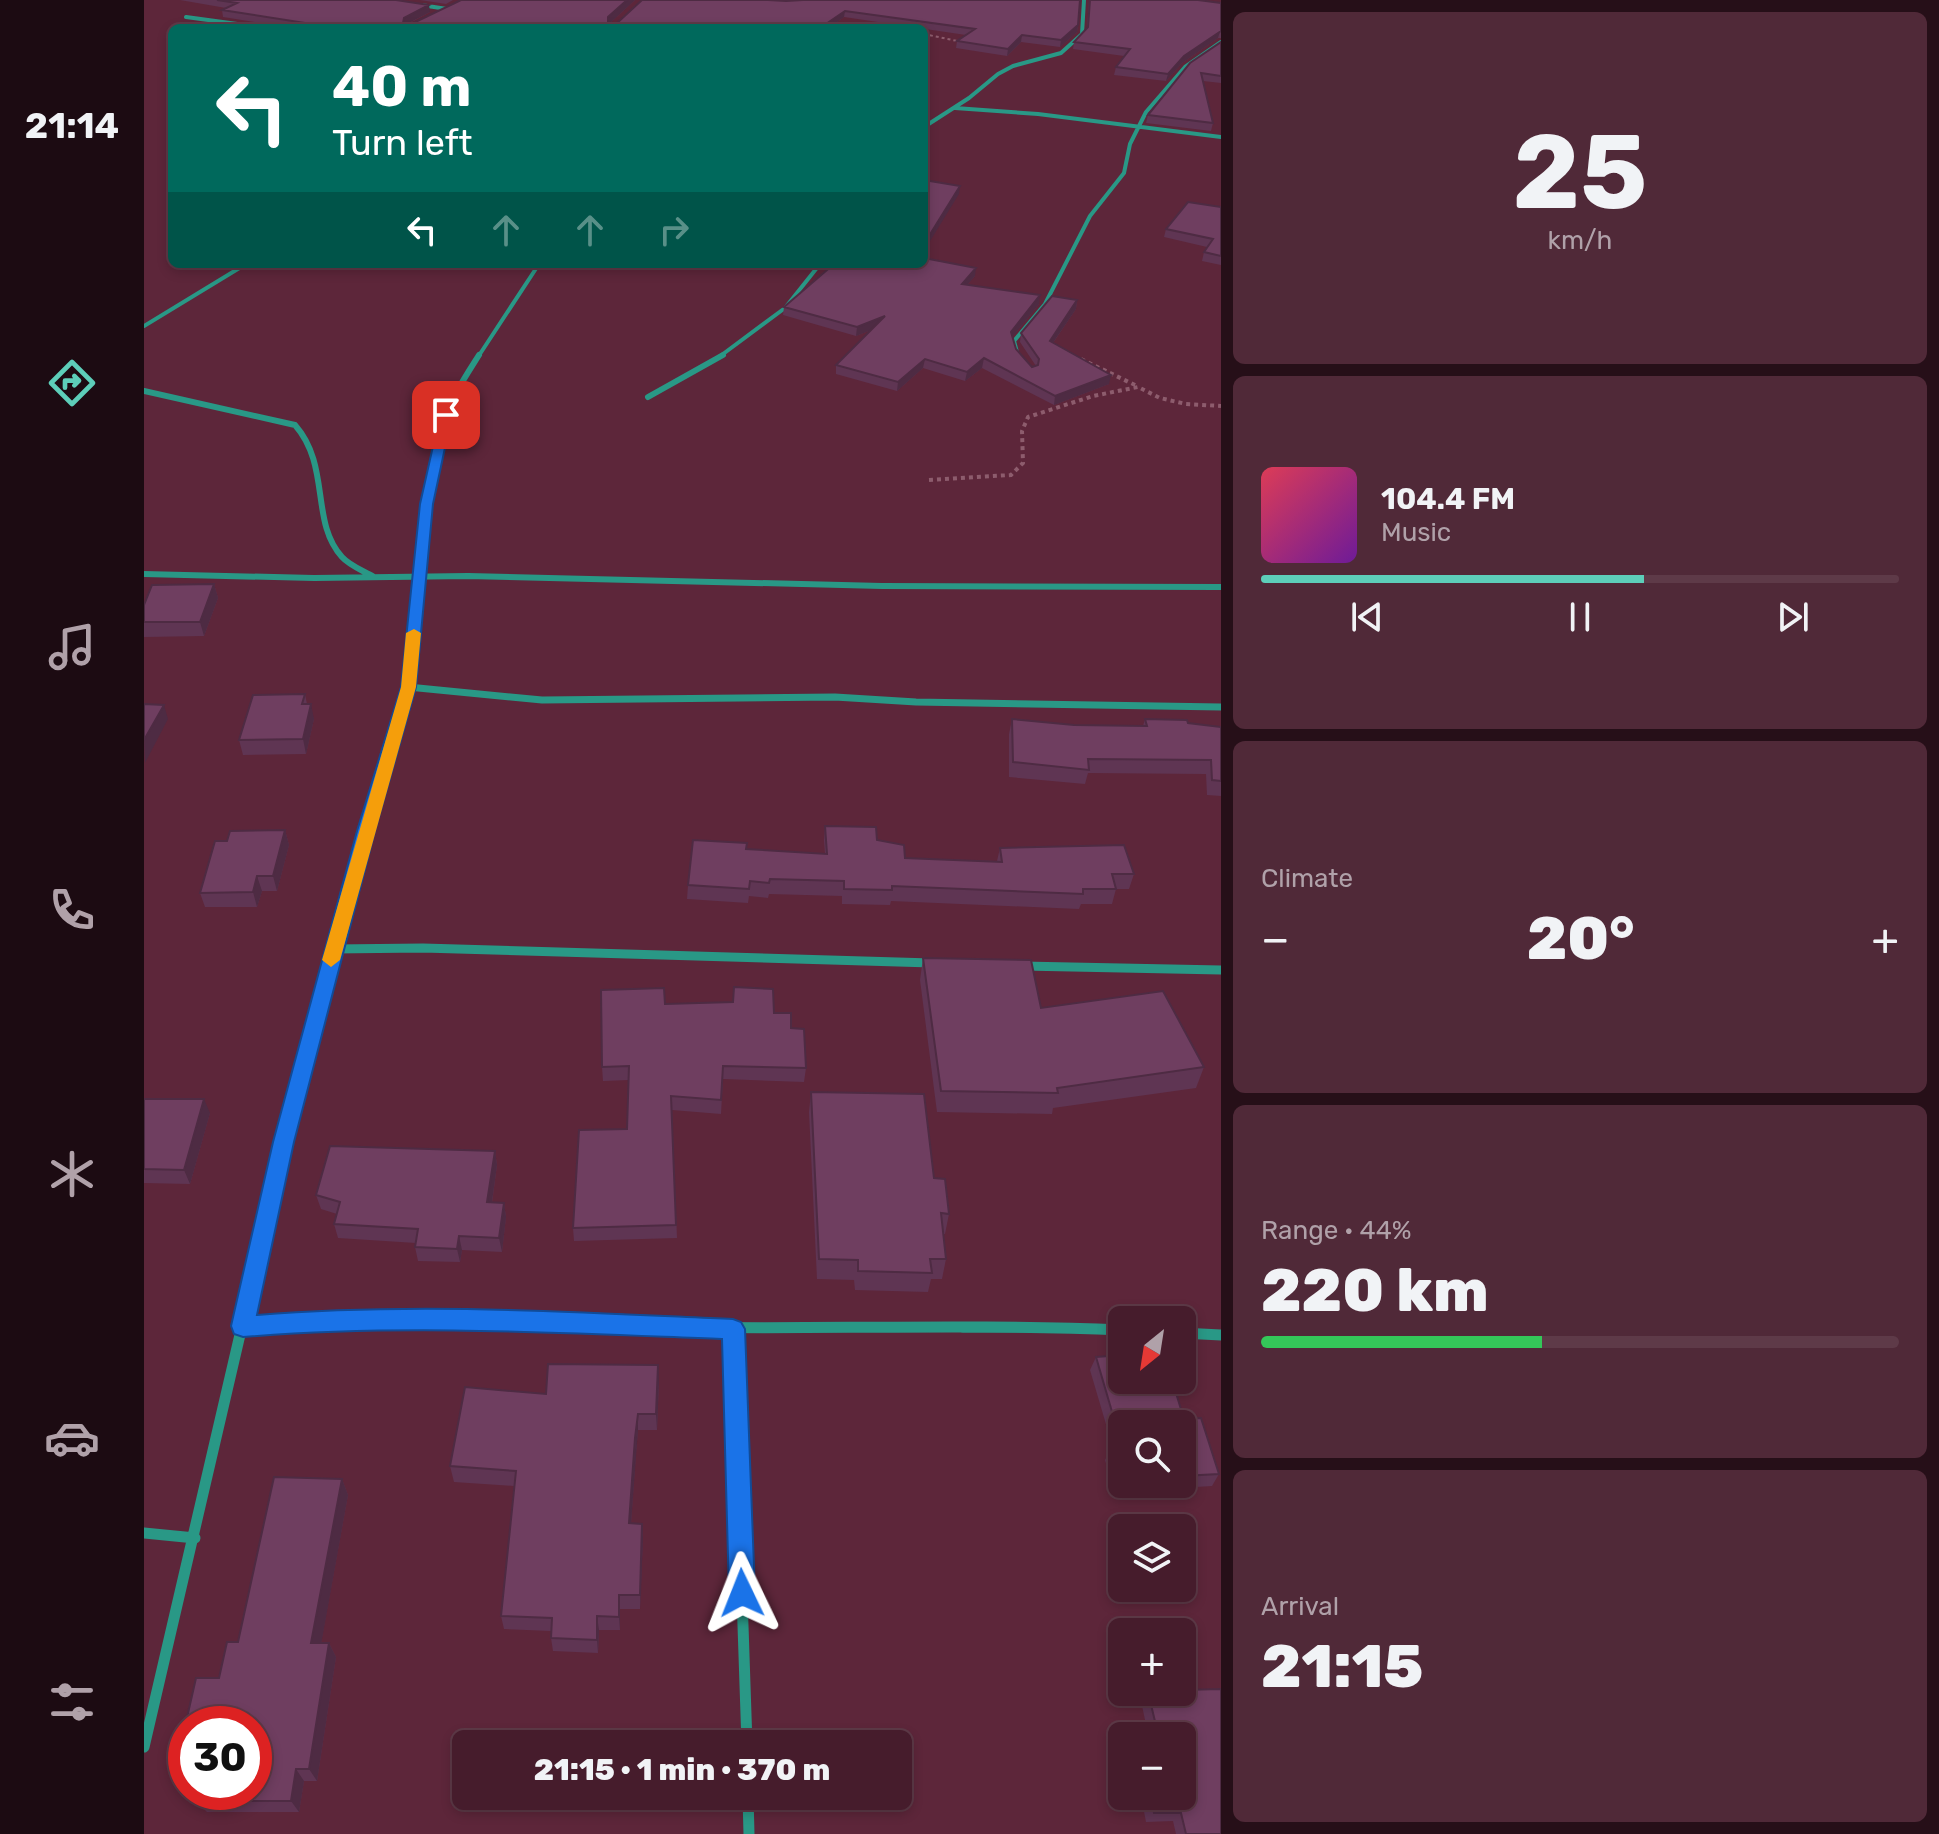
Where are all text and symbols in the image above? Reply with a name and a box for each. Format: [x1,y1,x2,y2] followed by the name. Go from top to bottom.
[332,54,472,120] text: 40 m
[200,56,304,160] icon: left
[25,104,119,147] text: 21:14
[1513,111,1647,234] text: 25
[332,121,473,164] text: Turn left
[400,208,444,252] icon: left
[484,208,528,252] icon: ahead
[568,208,612,252] icon: ahead
[652,208,696,252] icon: right
[1548,225,1612,256] text: km/h
[44,355,100,411] icon: directions
[412,381,480,449] pin
[424,393,468,437] icon: arrive
[1381,481,1515,517] text: 104.4 FM
[1381,517,1451,548] text: Music
[1345,595,1389,639] icon: previous
[1558,595,1602,639] icon: pause
[1771,595,1815,639] icon: next
[44,619,100,675] icon: music
[1261,863,1353,894] text: Climate
[44,882,100,938] icon: phone
[1527,903,1634,974] text: 20°
[1261,913,1290,965] text: −
[1872,913,1899,965] text: +
[44,1146,100,1202] icon: climate
[1261,1215,1412,1246] text: Range · 44%
[1261,1255,1489,1326] text: 220 km
[1108,1306,1196,1394] north arrow
[1108,1306,1196,1810] map controls
[44,1410,100,1466] icon: car
[1108,1410,1196,1498] button: search
[1108,1514,1196,1602] button: layers
[700,1551,784,1635] position arrow
[1261,1591,1339,1622] text: Arrival
[1108,1618,1196,1706] button: +
[1261,1631,1423,1702] text: 21:15
[44,1674,100,1730] icon: filters
[168,1706,272,1810] speed limit sign: 30
[1108,1722,1196,1810] button: −
[534,1752,830,1788] text: 21:15 · 1 min · 370 m

